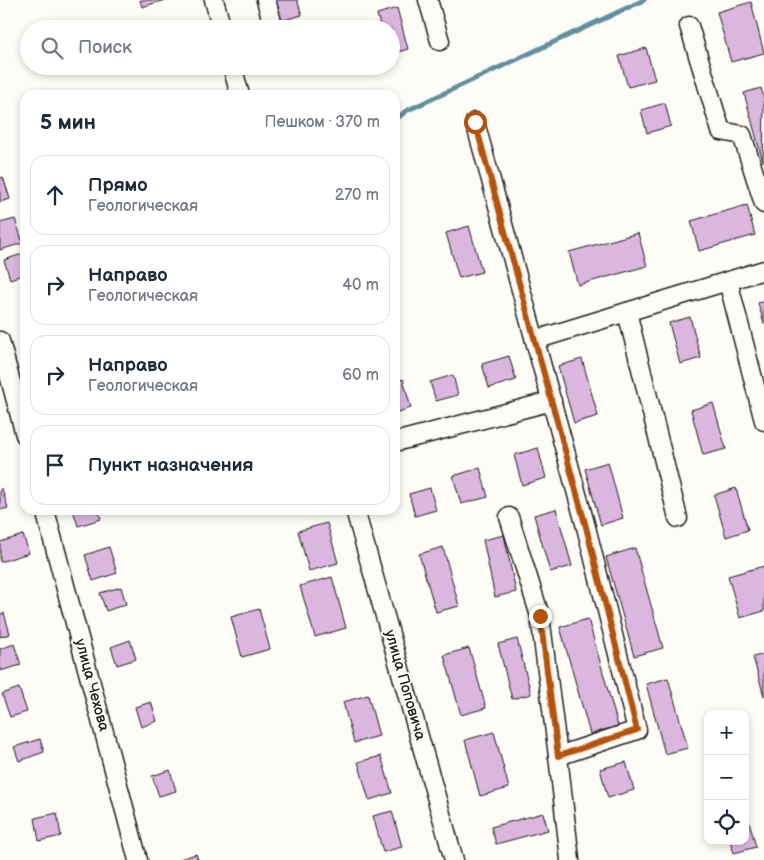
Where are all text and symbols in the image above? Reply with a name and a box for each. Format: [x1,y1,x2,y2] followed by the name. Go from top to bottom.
[20,20,400,75] search box
[38,34,66,62] icon: search
[78,36,132,59] text: Поиск
[40,110,96,135] text: 5 мин
[464,111,487,134] route start
[265,113,380,132] text: Пешком · 370 m
[88,174,148,197] text: Прямо
[41,181,69,209] icon: ahead
[335,186,379,205] text: 270 m
[88,197,198,216] text: Геологическая
[88,264,168,287] text: Направо
[41,271,69,299] icon: right
[342,276,379,295] text: 40 m
[88,287,198,306] text: Геологическая
[88,354,168,377] text: Направо
[41,361,69,389] icon: right
[342,366,379,385] text: 60 m
[88,377,198,396] text: Геологическая
[41,451,69,479] icon: arrive
[88,454,253,477] text: Пункт назначения
[529,605,552,628] route end
[380,628,430,743] street label: улица Поповича
[71,637,114,733] street label: улица Чехова
[704,710,749,845] map controls
[704,710,749,755] button: +
[704,755,749,800] button: −
[704,800,749,845] button: locate

